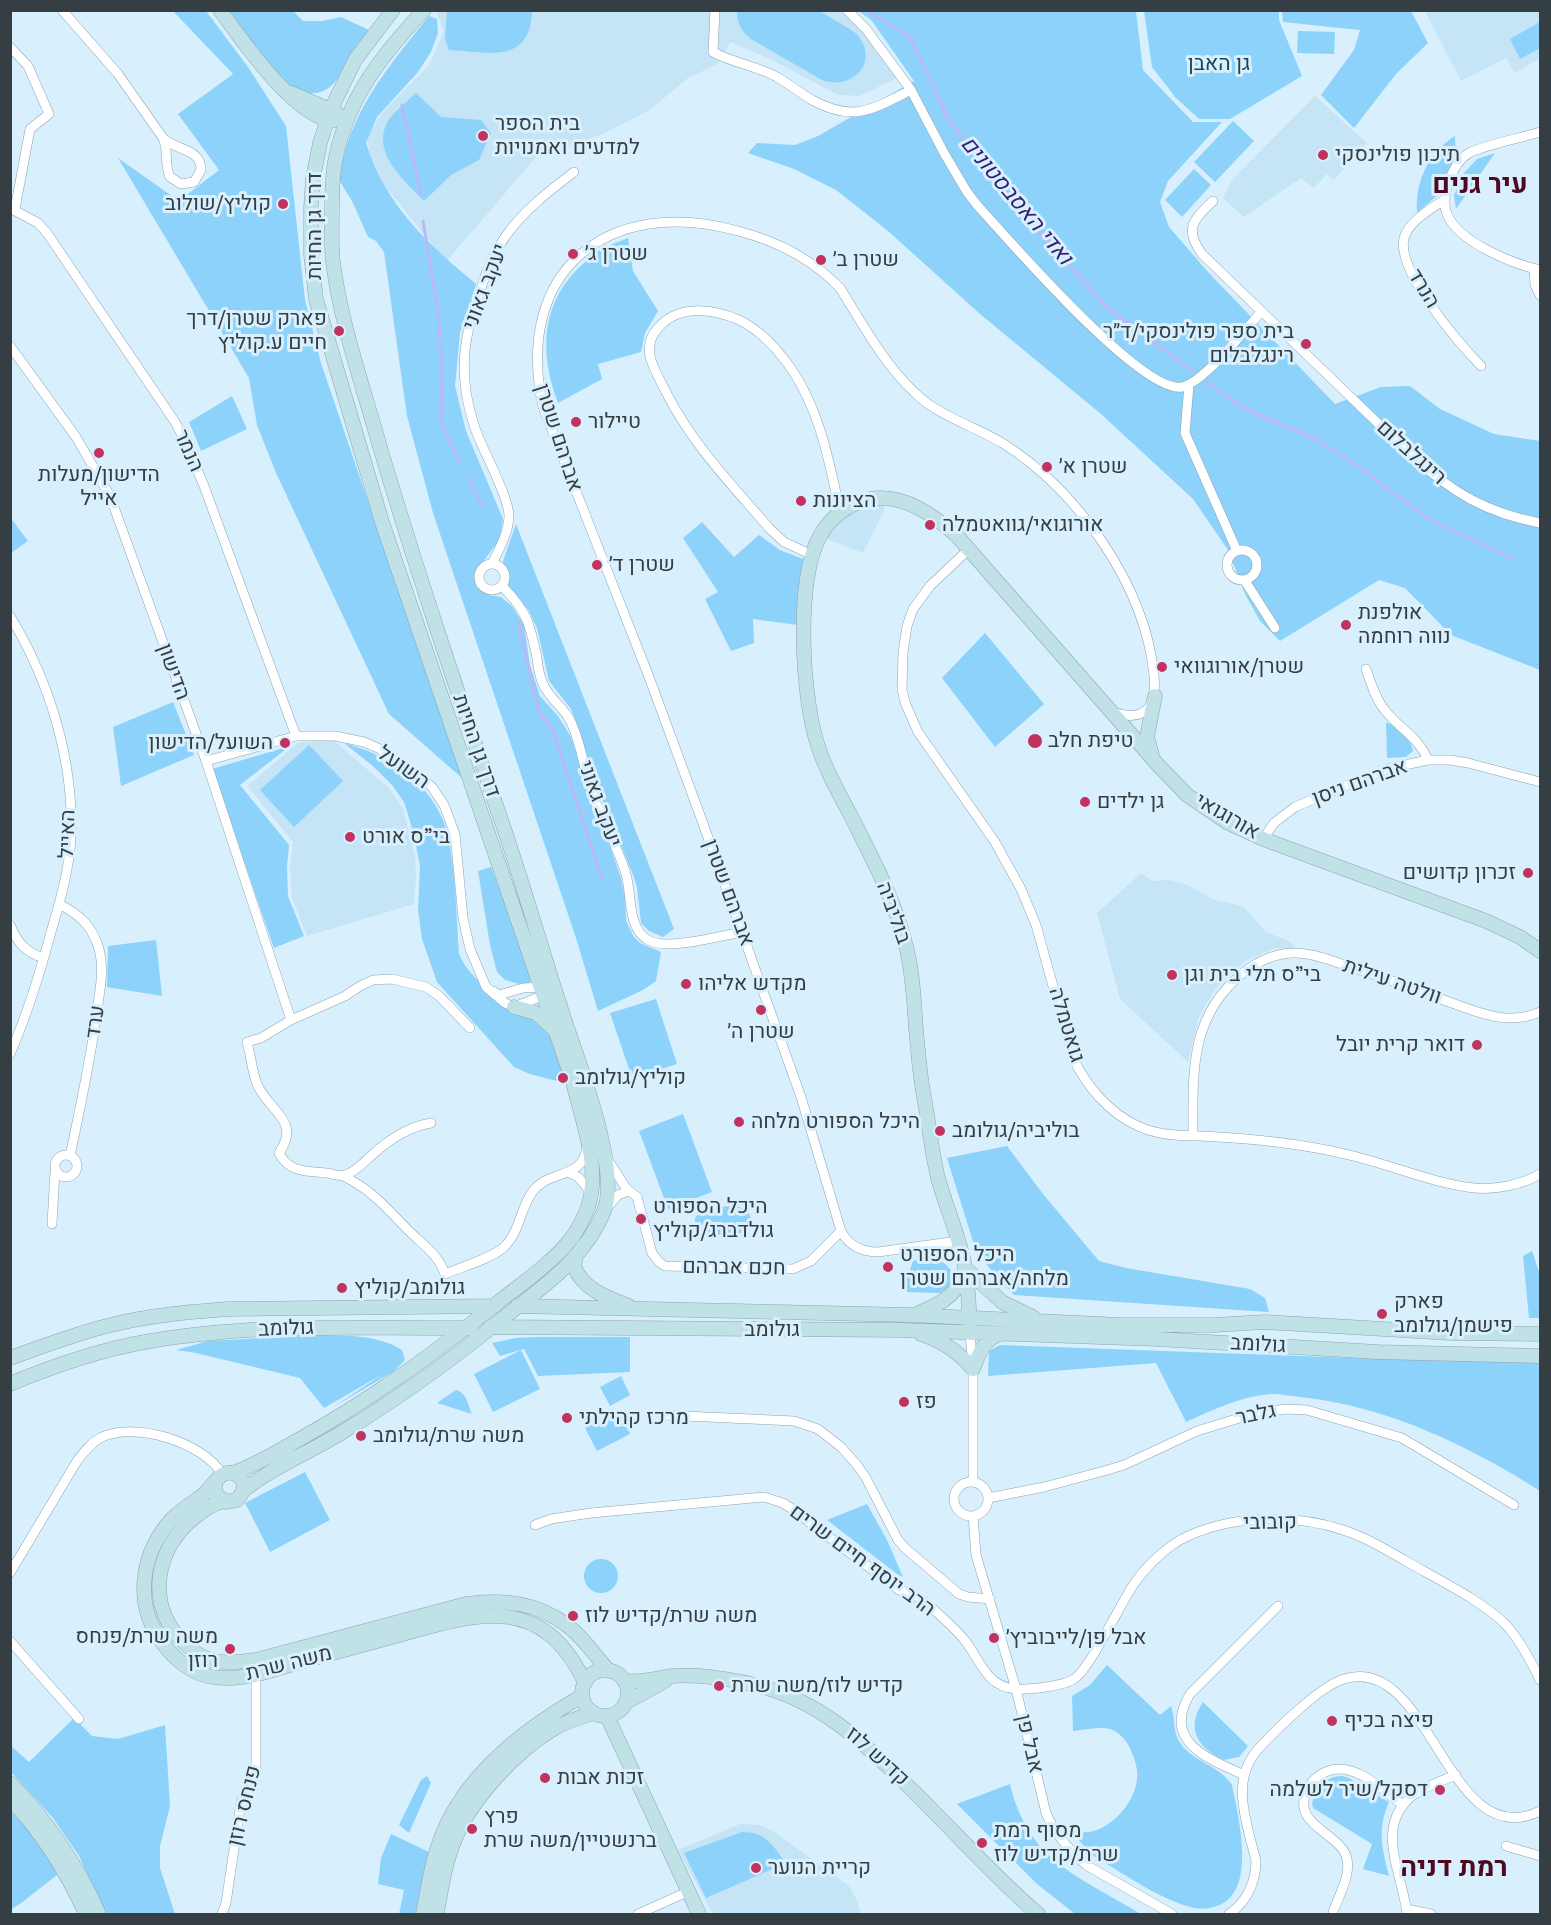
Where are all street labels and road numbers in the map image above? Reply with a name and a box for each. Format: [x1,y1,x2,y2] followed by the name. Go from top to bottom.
[302,172,328,280] street label: דרך גן החיות
[458,241,514,333] street label: יעקב גאוני
[1402,265,1444,313] street label: הנרד
[529,381,587,495] street label: אברהם שטרן
[1371,415,1451,491] street label: רינגלבלום
[168,426,208,476] street label: הנמר
[151,640,195,704] street label: הדישון
[447,691,505,801] street label: דרך גן החיות
[372,741,434,795] street label: השועל
[1309,754,1411,812] street label: אברהם ניסן
[572,758,626,850] street label: יעקב גאוני
[1190,789,1264,845] street label: אורוגואי
[55,809,81,859] street label: האייל
[697,836,759,950] street label: אברהם שטרן
[870,879,916,947] street label: בוליביה
[1339,953,1445,1011] street label: וולטה עילית
[1043,984,1089,1066] street label: גואטמלה
[81,1004,111,1040] street label: ערד
[682,1255,786,1281] street label: חכם אברהם
[258,1315,314,1343] street label: גולומב
[744,1317,800,1343] street label: גולומב
[1230,1331,1286,1359] street label: גולומב
[1234,1398,1278,1432] street label: גלבר
[784,1500,940,1622] street label: הרב יוסף חיים שרים
[1243,1510,1297,1536] street label: קובובי
[243,1641,335,1687] street label: משה שרת
[1010,1712,1048,1776] street label: אבל פן
[840,1722,914,1792] street label: קדיש לוז
[223,1763,267,1849] street label: פנחס רוזן

